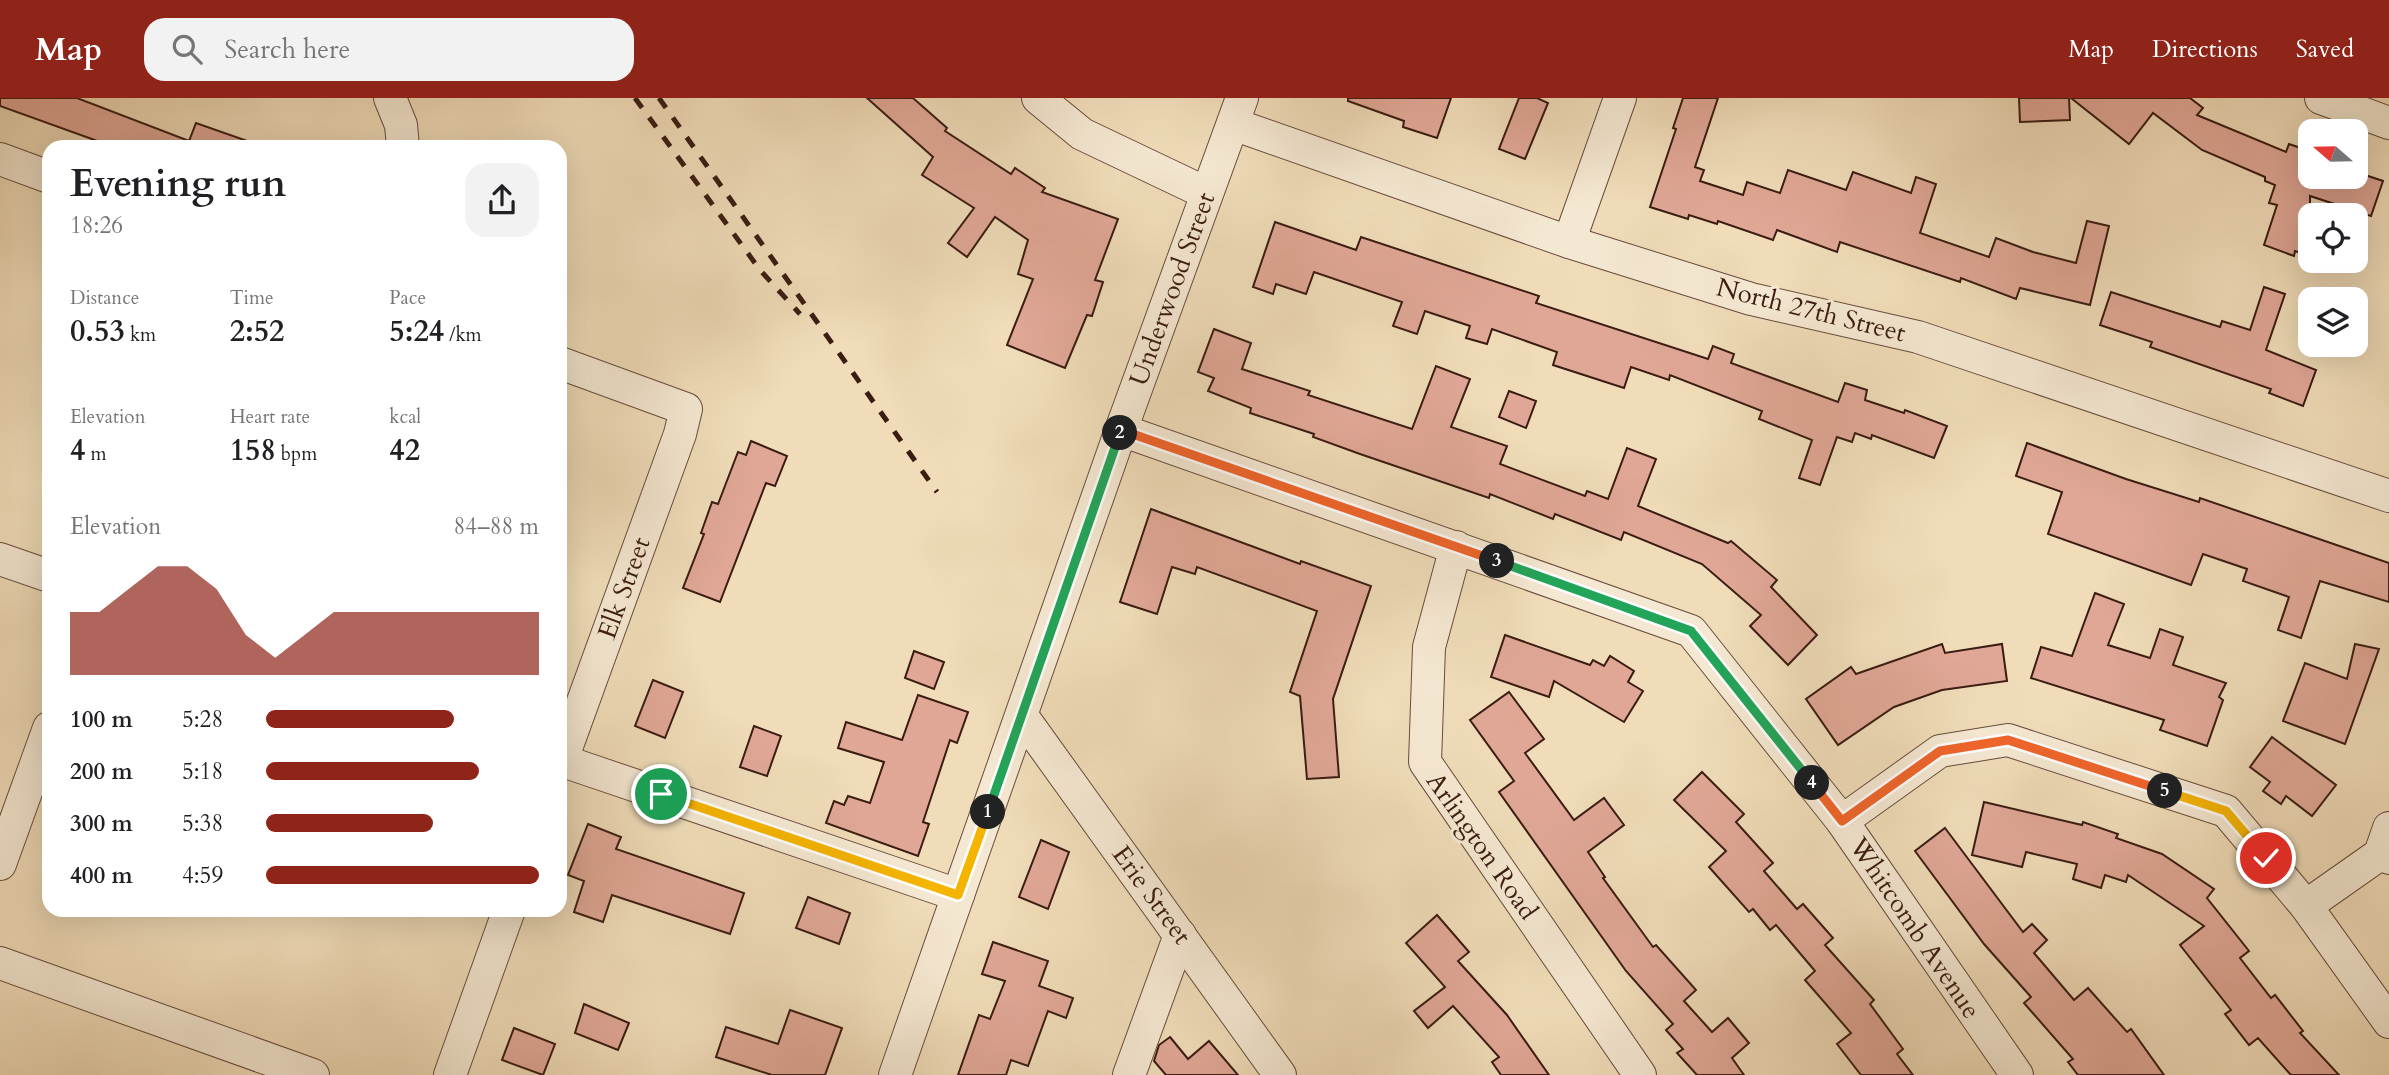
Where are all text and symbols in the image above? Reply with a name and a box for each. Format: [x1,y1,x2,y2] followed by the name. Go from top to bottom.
[144,18,634,81] search box
[35,27,102,72] text: Map
[168,30,206,68] icon: search
[224,32,350,67] text: Search here
[2068,33,2114,66] text: Map
[2152,33,2258,66] text: Directions
[2296,33,2354,66] text: Saved
[2298,119,2368,189] north arrow
[2298,119,2368,357] map controls
[70,158,286,210] text: Evening run
[465,163,539,237] button: share
[1121,187,1223,391] street label: Underwood Street
[2298,203,2368,273] button: locate
[70,210,123,241] text: 18:26
[1713,270,1909,350] street label: North 27th Street
[70,285,139,311] text: Distance
[230,285,274,311] text: Time
[389,285,426,311] text: Pace
[2298,287,2368,357] button: layers
[70,311,125,352] text: 0.53
[230,311,284,352] text: 2:52
[389,311,444,352] text: 5:24
[125,322,156,348] text: km
[444,322,482,348] text: /km
[70,404,145,430] text: Elevation
[230,404,310,430] text: Heart rate
[389,404,421,430] text: kcal
[1102,416,1138,450] pin: 2
[1115,419,1124,445] text: 2
[70,430,85,471] text: 4
[230,430,276,471] text: 158
[389,430,420,471] text: 42
[85,441,107,467] text: m
[276,441,317,467] text: bpm
[70,511,161,542] text: Elevation
[454,511,539,542] text: 84–88 m
[589,532,659,644] street label: Elk Street
[1480,544,1514,578] pin: 3
[1492,547,1501,573] text: 3
[70,704,133,735] text: 100 m
[182,704,223,735] text: 5:28
[70,756,133,787] text: 200 m
[182,756,223,787] text: 5:18
[631,764,691,824] pin
[1418,765,1546,927] street label: Arlington Road
[1794,766,1829,800] pin: 4
[1807,769,1816,795] text: 4
[2148,774,2182,808] pin: 5
[642,775,680,813] icon: arrive
[2160,777,2169,803] text: 5
[970,794,1006,830] pin: 1
[983,798,992,824] text: 1
[70,808,133,839] text: 300 m
[182,808,223,839] text: 5:38
[2236,828,2296,888] pin
[1841,830,1989,1026] street label: Whitcomb Avenue
[1104,839,1200,951] street label: Erie Street
[2247,839,2285,877] icon: check
[70,860,133,891] text: 400 m
[182,860,223,891] text: 4:59

